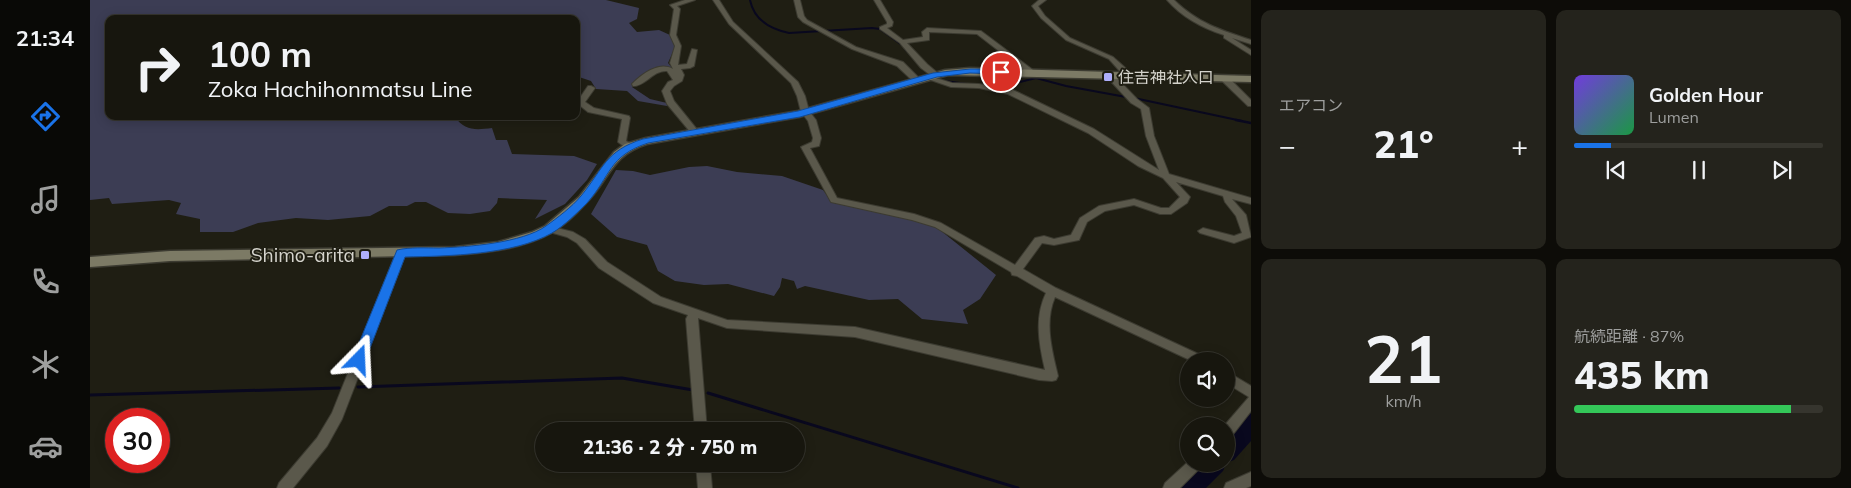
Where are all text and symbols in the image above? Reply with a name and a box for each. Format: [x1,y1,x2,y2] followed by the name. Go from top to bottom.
[16,24,74,52] text: 21:34
[208,32,312,76] text: 100 m
[125,35,190,100] icon: right
[980,51,1022,93] pin
[987,58,1015,86] icon: arrive
[1118,67,1214,87] place label: 住吉神社入口
[1102,71,1114,83] marker: 住吉神社入口
[208,75,473,103] text: Zoka Hachihonmatsu Line
[1649,83,1763,107] text: Golden Hour
[1279,95,1343,115] text: エアコン
[28,99,63,134] icon: directions
[1649,107,1699,127] text: Lumen
[1373,120,1434,168] text: 21°
[1279,128,1296,163] text: −
[1511,128,1528,163] text: +
[1602,156,1630,184] icon: previous
[1685,156,1713,184] icon: pause
[1768,156,1796,184] icon: next
[28,182,63,217] icon: music
[251,243,355,267] place label: Shimo-arita
[359,249,371,261] marker: Shimo-arita
[28,264,63,299] icon: phone
[1364,318,1443,399] text: 21
[1574,326,1684,346] text: 航続距離 · 87%
[332,333,384,385] position arrow
[28,347,63,382] icon: climate
[1574,351,1710,399] text: 435 km
[1180,352,1235,472] map controls
[1180,352,1235,407] button: sound
[1385,391,1422,411] text: km/h
[105,408,170,473] speed limit sign: 30
[1180,417,1235,472] button: search
[28,429,63,464] icon: car
[583,435,757,459] text: 21:36 · 2 分 · 750 m

